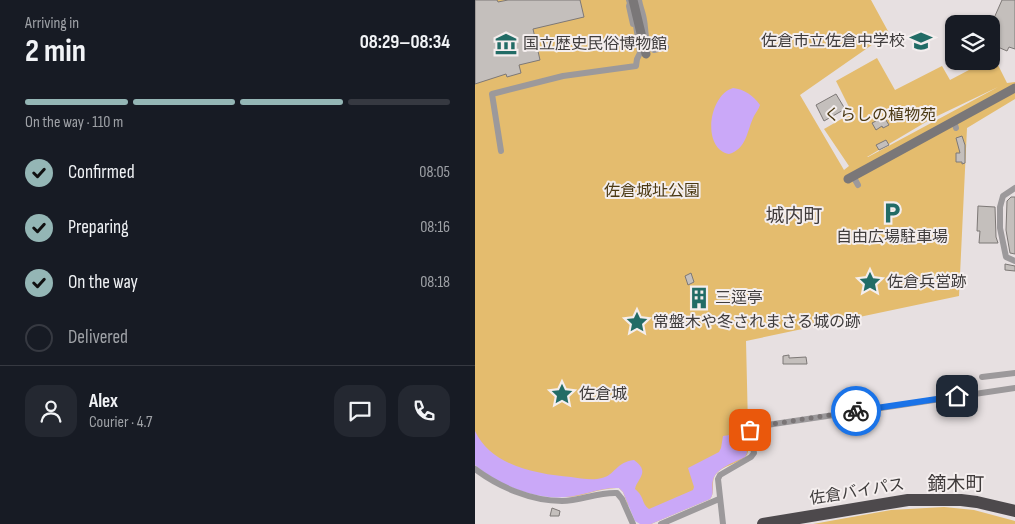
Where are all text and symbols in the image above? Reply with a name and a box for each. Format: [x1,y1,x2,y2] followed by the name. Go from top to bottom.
[25,14,79,33] text: Arriving in
[945,15,1000,70] map controls
[945,15,1000,70] button: layers
[908,28,934,54] school or university icon: 佐倉市立佐倉中学校
[360,31,450,54] text: 08:29–08:34
[493,31,519,57] museum icon: 国立歴史民俗博物館
[25,32,86,71] text: 2 min
[761,32,905,51] place label: 佐倉市立佐倉中学校
[523,35,667,54] place label: 国立歴史民俗博物館
[824,106,936,125] park label: くらしの植物苑
[25,113,123,132] text: On the way · 110 m
[25,159,53,187] icon: check
[68,161,135,184] text: Confirmed
[419,163,450,182] text: 08:05
[604,182,700,201] park label: 佐倉城址公園
[879,200,905,226] parking icon: 自由広場駐車場
[765,205,823,228] district label: 城内町
[25,214,53,242] icon: check
[68,216,129,239] text: Preparing
[420,218,450,237] text: 08:16
[836,228,948,247] place label: 自由広場駐車場
[25,269,53,297] icon: check
[857,269,883,295] place icon: 佐倉兵営跡
[68,271,138,294] text: On the way
[420,273,450,292] text: 08:18
[887,273,967,292] place label: 佐倉兵営跡
[686,285,712,311] building icon: 三逕亭
[715,289,763,308] place label: 三逕亭
[624,309,650,335] place icon: 常盤木や冬されまさる城の跡
[653,313,861,332] place label: 常盤木や冬されまさる城の跡
[68,326,128,349] text: Delivered
[936,375,978,417] pin
[549,381,575,407] place icon: 佐倉城
[943,382,971,410] icon: home
[25,385,77,437] button: person
[334,385,386,437] button: chat
[398,385,450,437] button: phone
[579,385,627,404] place label: 佐倉城
[831,386,881,436] courier
[89,390,118,413] text: Alex
[842,397,870,425] icon: bike
[729,409,771,451] pin
[89,413,152,432] text: Courier · 4.7
[736,416,764,444] icon: bag
[927,473,985,496] district label: 鏑木町
[808,475,906,509] street label: 佐倉バイパス

